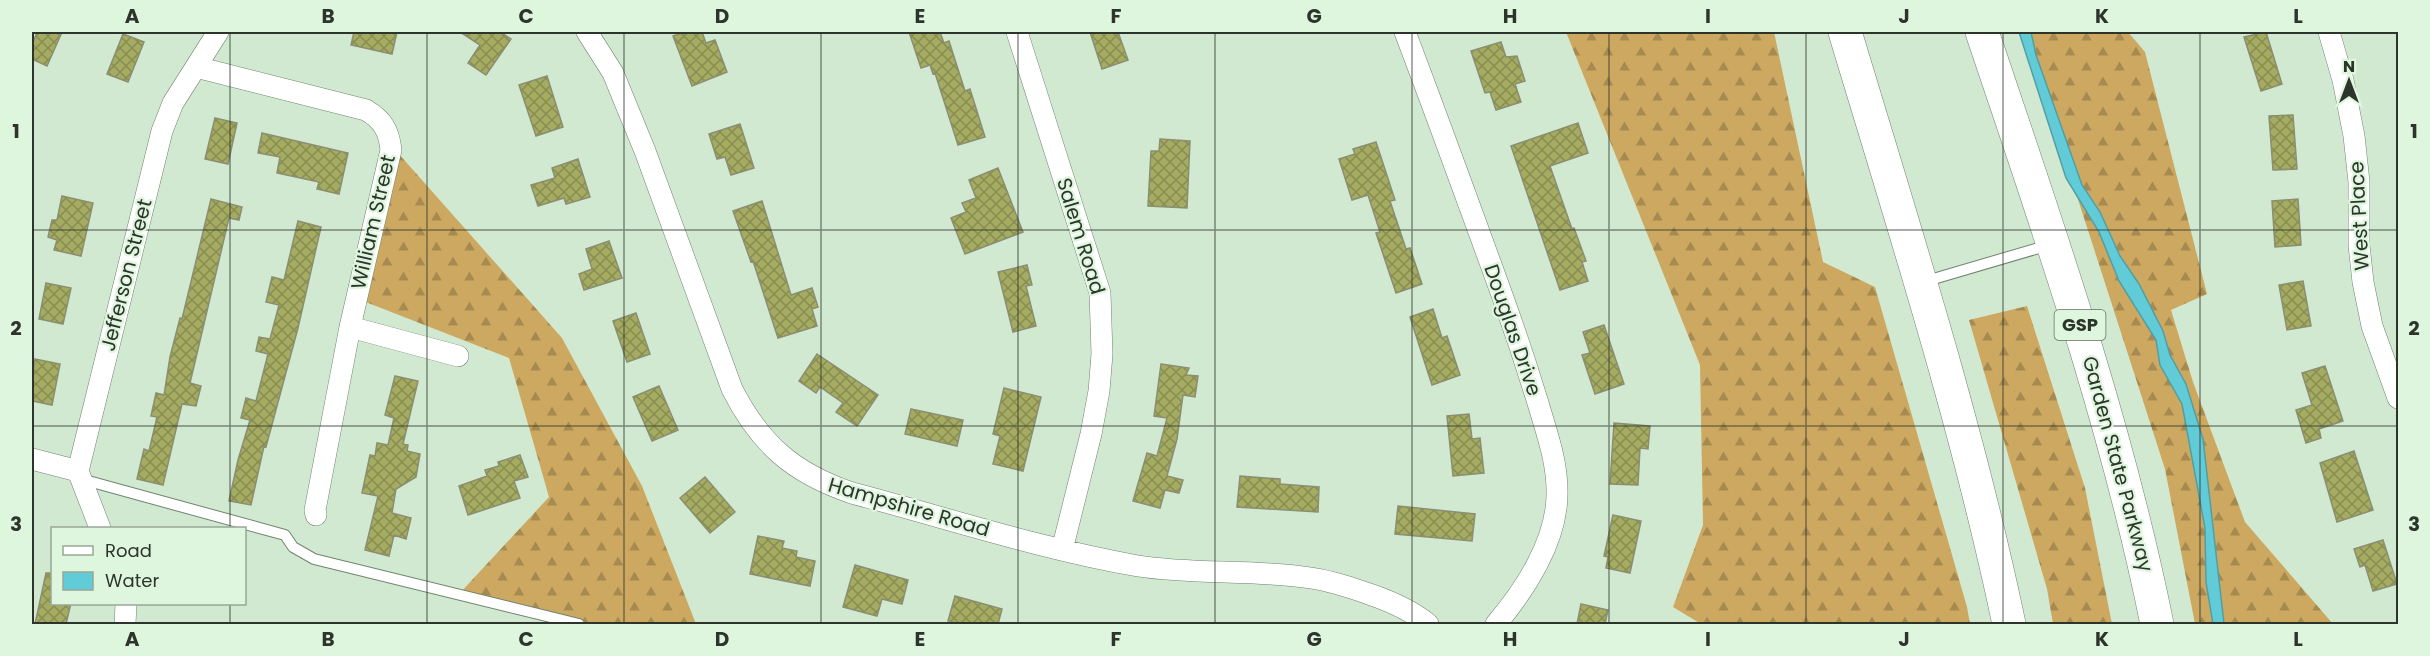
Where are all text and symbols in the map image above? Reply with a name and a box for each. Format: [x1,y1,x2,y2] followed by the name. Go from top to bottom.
[125,2,140,30] text: A
[321,2,335,30] text: B
[518,2,534,30] text: C
[715,2,729,30] text: D
[915,2,925,30] text: E
[1111,2,1122,30] text: F
[1306,2,1322,30] text: G
[1503,2,1517,30] text: H
[1705,2,1711,30] text: I
[1898,2,1910,30] text: J
[2095,2,2109,30] text: K
[2293,2,2303,30] text: L
[2319,51,2379,111] north arrow
[2343,55,2355,78] text: N
[12,117,20,145] text: 1
[2410,117,2418,145] text: 1
[344,152,402,292] street label: William Street
[2342,161,2376,271] street label: West Place
[1050,174,1112,298] street label: Salem Road
[94,196,158,354] street label: Jefferson Street
[1477,260,1549,400] street label: Douglas Drive
[2054,310,2106,340] road number: GSP
[10,314,22,342] text: 2
[2408,314,2420,342] text: 2
[2076,353,2160,575] street label: Garden State Parkway
[825,471,993,543] street label: Hampshire Road
[10,510,22,538] text: 3
[2408,510,2420,538] text: 3
[51,527,246,605] legend
[105,538,152,563] text: Road
[105,568,159,593] text: Water
[125,625,140,653] text: A
[321,625,335,653] text: B
[518,625,534,653] text: C
[715,625,729,653] text: D
[915,625,925,653] text: E
[1111,625,1122,653] text: F
[1306,625,1322,653] text: G
[1503,625,1517,653] text: H
[1705,625,1711,653] text: I
[1898,625,1910,653] text: J
[2095,625,2109,653] text: K
[2293,625,2303,653] text: L

